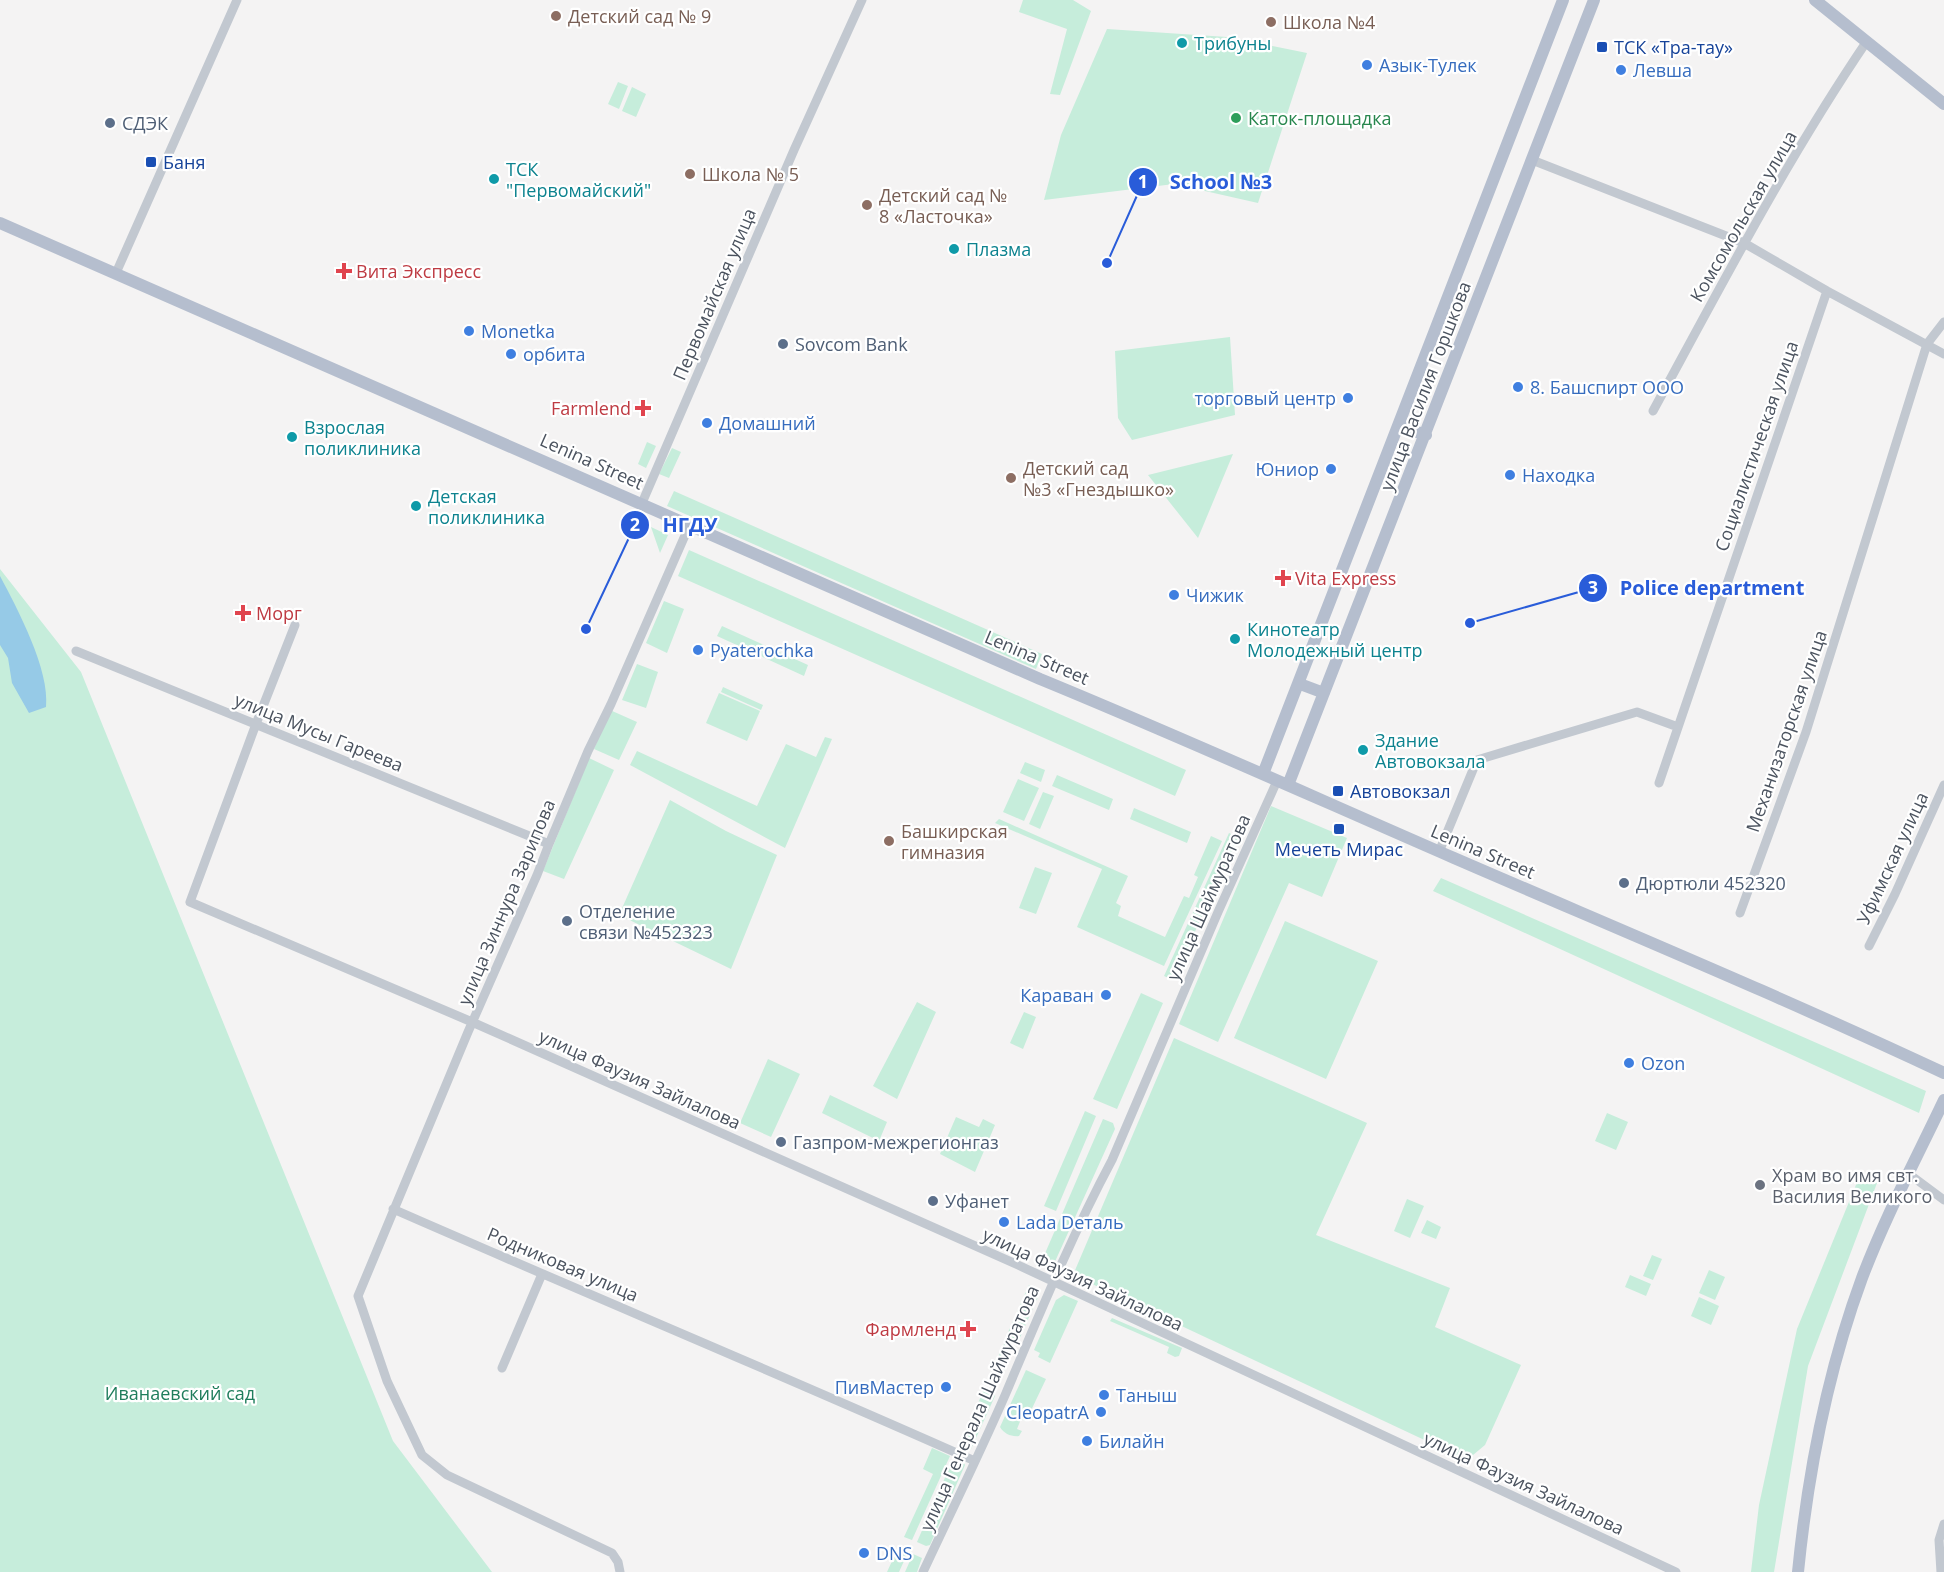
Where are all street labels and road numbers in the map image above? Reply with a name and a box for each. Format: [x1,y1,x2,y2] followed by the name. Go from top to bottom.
[1684,126,1802,306] street label: Комсомольская улица
[667,204,761,384] street label: Первомайская улица
[1374,278,1476,494] street label: улица Василия Горшкова
[1709,338,1803,554] street label: Социалистическая улица
[536,427,648,495] street label: Lenina Street
[981,624,1093,690] street label: Lenina Street
[1740,627,1832,835] street label: Механизаторская улица
[231,687,407,777] street label: улица Мусы Гареева
[1851,788,1933,928] street label: Уфимская улица
[452,795,560,1009] street label: улица Зиннура Зарипова
[1161,810,1255,984] street label: улица Шаймуратова
[1427,818,1539,884] street label: Lenina Street
[535,1024,745,1134] street label: улица Фаузия Зайлалова
[484,1221,642,1307] street label: Родниковая улица
[979,1222,1187,1336] street label: улица Фаузия Зайлалова
[914,1281,1044,1535] street label: улица Генерала Шаймуратова
[1420,1426,1628,1540] street label: улица Фаузия Зайлалова

